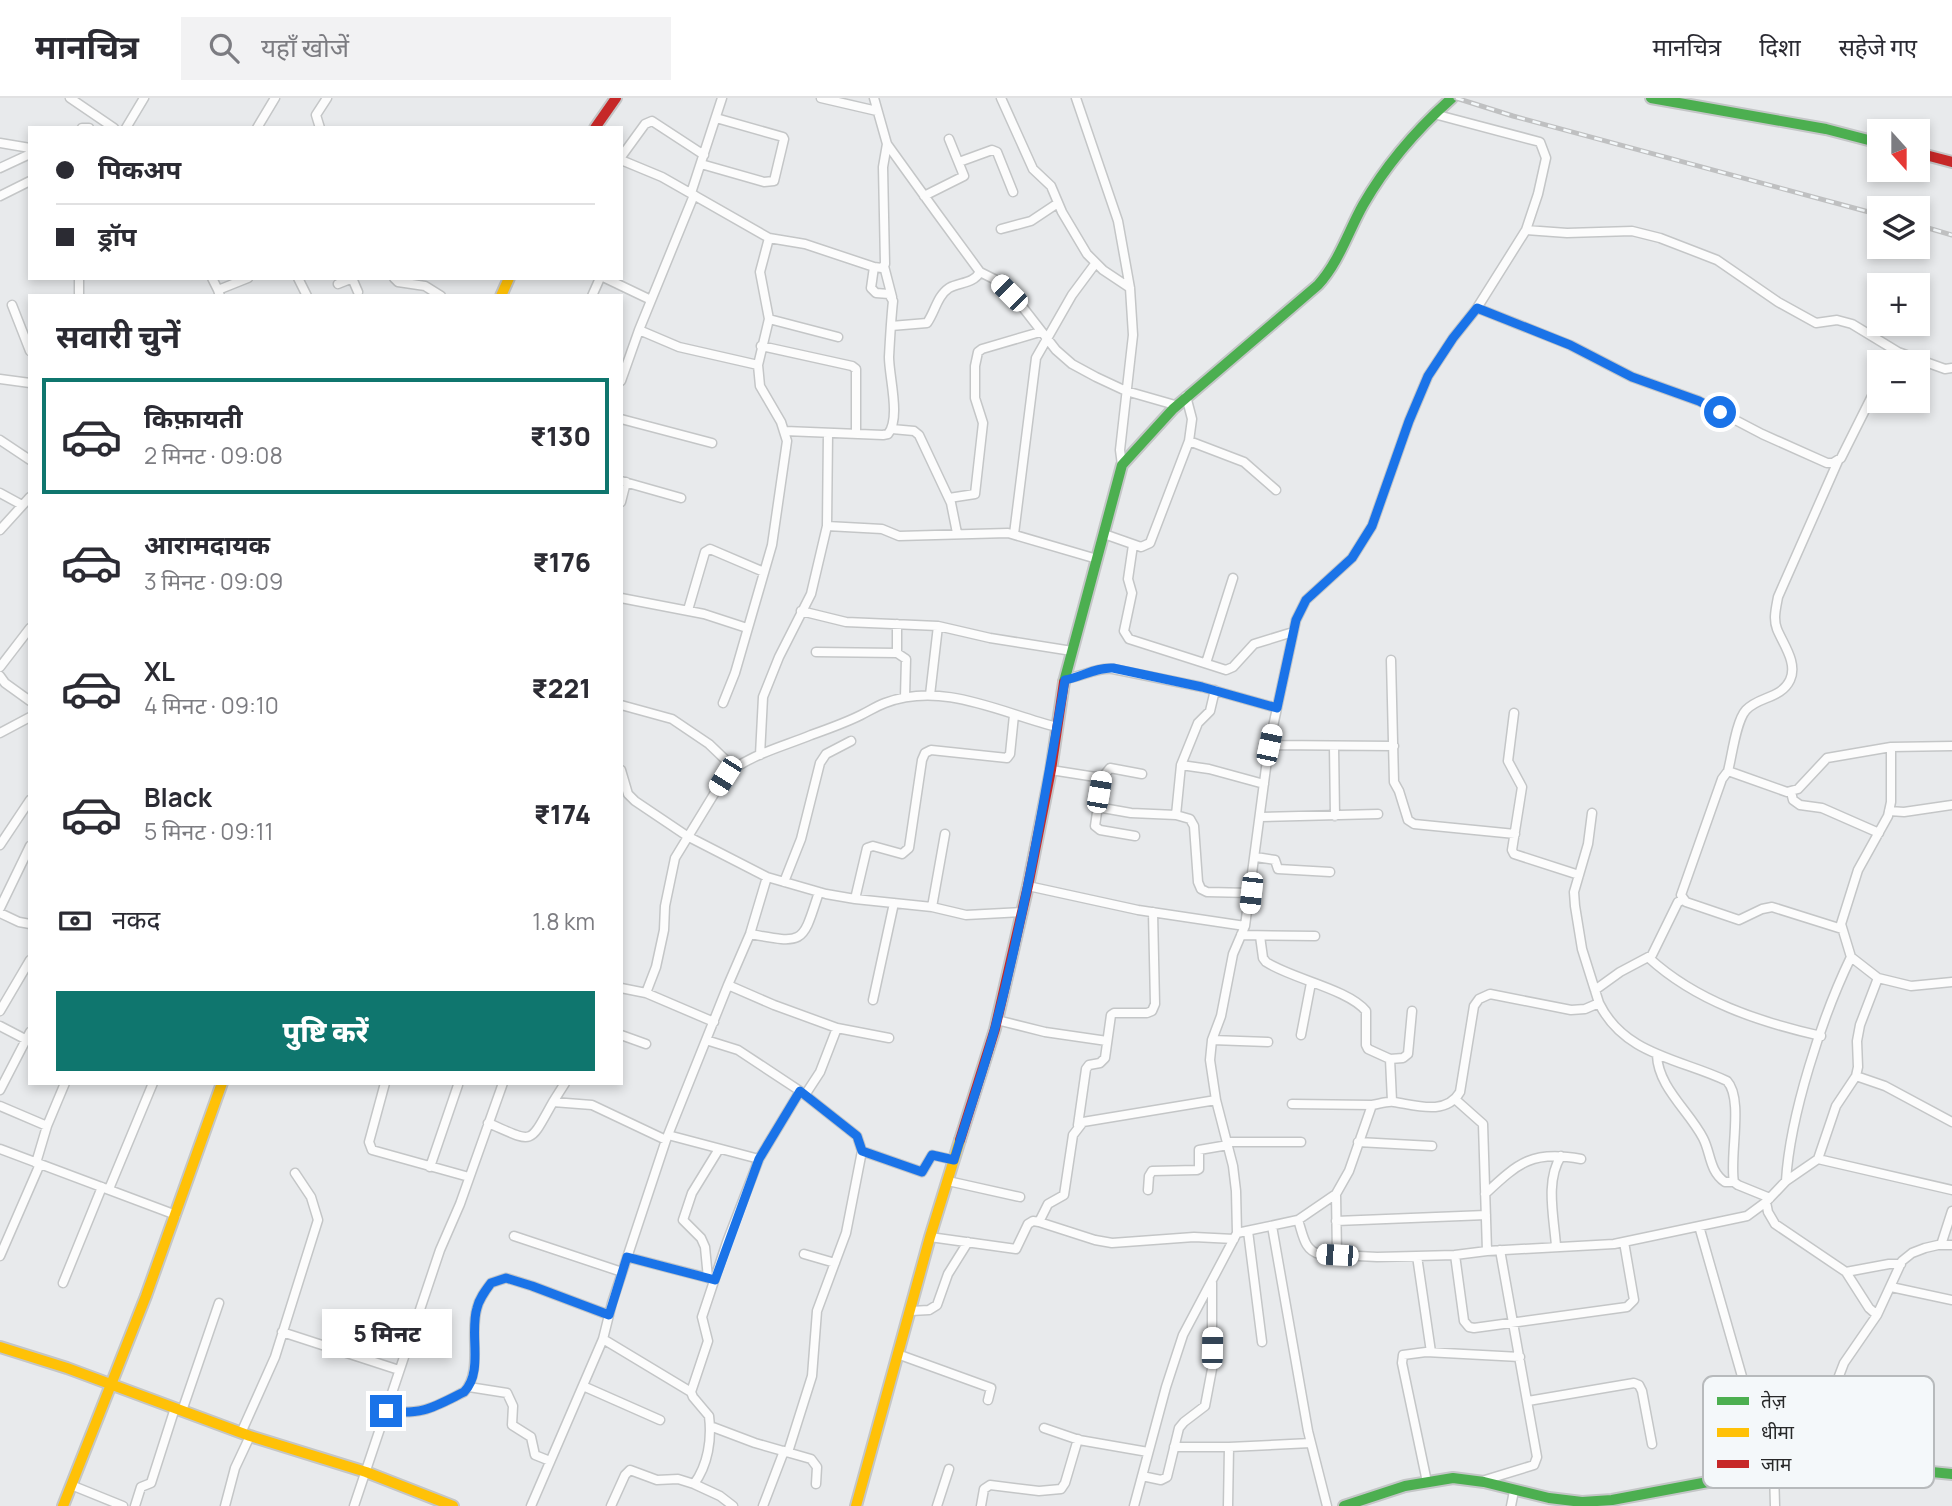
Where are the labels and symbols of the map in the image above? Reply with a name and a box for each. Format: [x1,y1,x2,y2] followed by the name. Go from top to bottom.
[1867,119,1930,182] north arrow
[987,271,1032,315] car
[1704,396,1736,428] route start
[1255,722,1284,768] car
[705,753,746,799] car
[1086,769,1113,815] car
[1239,871,1264,915] car
[1316,1243,1359,1267] car
[321,1310,451,1358] callout: 5 मिनट
[1202,1327,1223,1369] car
[1703,1376,1934,1488] legend
[1761,1388,1787,1414] text: तेज़
[370,1395,402,1427] route end
[1761,1419,1795,1445] text: धीमा
[1761,1451,1792,1477] text: जाम

